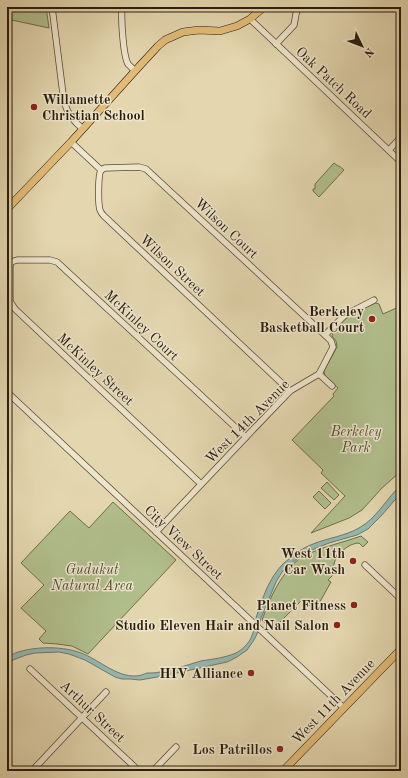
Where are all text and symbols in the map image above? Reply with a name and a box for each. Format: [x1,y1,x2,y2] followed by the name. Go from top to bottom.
[342,26,382,66] north arrow
[293,44,374,121] street label: Oak Patch Road
[361,45,375,59] text: N
[42,93,145,123] place label: Willamette Christian School
[29,102,39,112] marker: Willamette Christian School
[192,196,261,261] street label: Wilson Court
[137,232,208,299] street label: Wilson Street
[102,288,181,364] street label: McKinley Court
[259,305,364,335] place label: Berkeley Basketball Court
[367,314,377,324] marker: Berkeley Basketball Court
[55,331,136,408] street label: McKinley Street
[203,377,292,466] street label: West 14th Avenue
[330,425,382,455] park label: Berkeley Park
[141,503,225,583] street label: City View Street
[280,547,345,577] place label: West 11th Car Wash
[348,556,358,566] marker: West 11th Car Wash
[50,563,133,593] park label: Gudukut Natural Area
[256,599,346,613] place label: Planet Fitness
[349,600,359,610] marker: Planet Fitness
[115,619,329,633] place label: Studio Eleven Hair and Nail Salon
[332,620,342,630] marker: Studio Eleven Hair and Nail Salon
[290,657,378,747] street label: West 11th Avenue
[159,667,243,681] place label: HIV Alliance
[246,668,256,678] marker: HIV Alliance
[57,678,128,745] street label: Arthur Street
[192,743,272,757] place label: Los Patrillos
[275,744,285,754] marker: Los Patrillos

